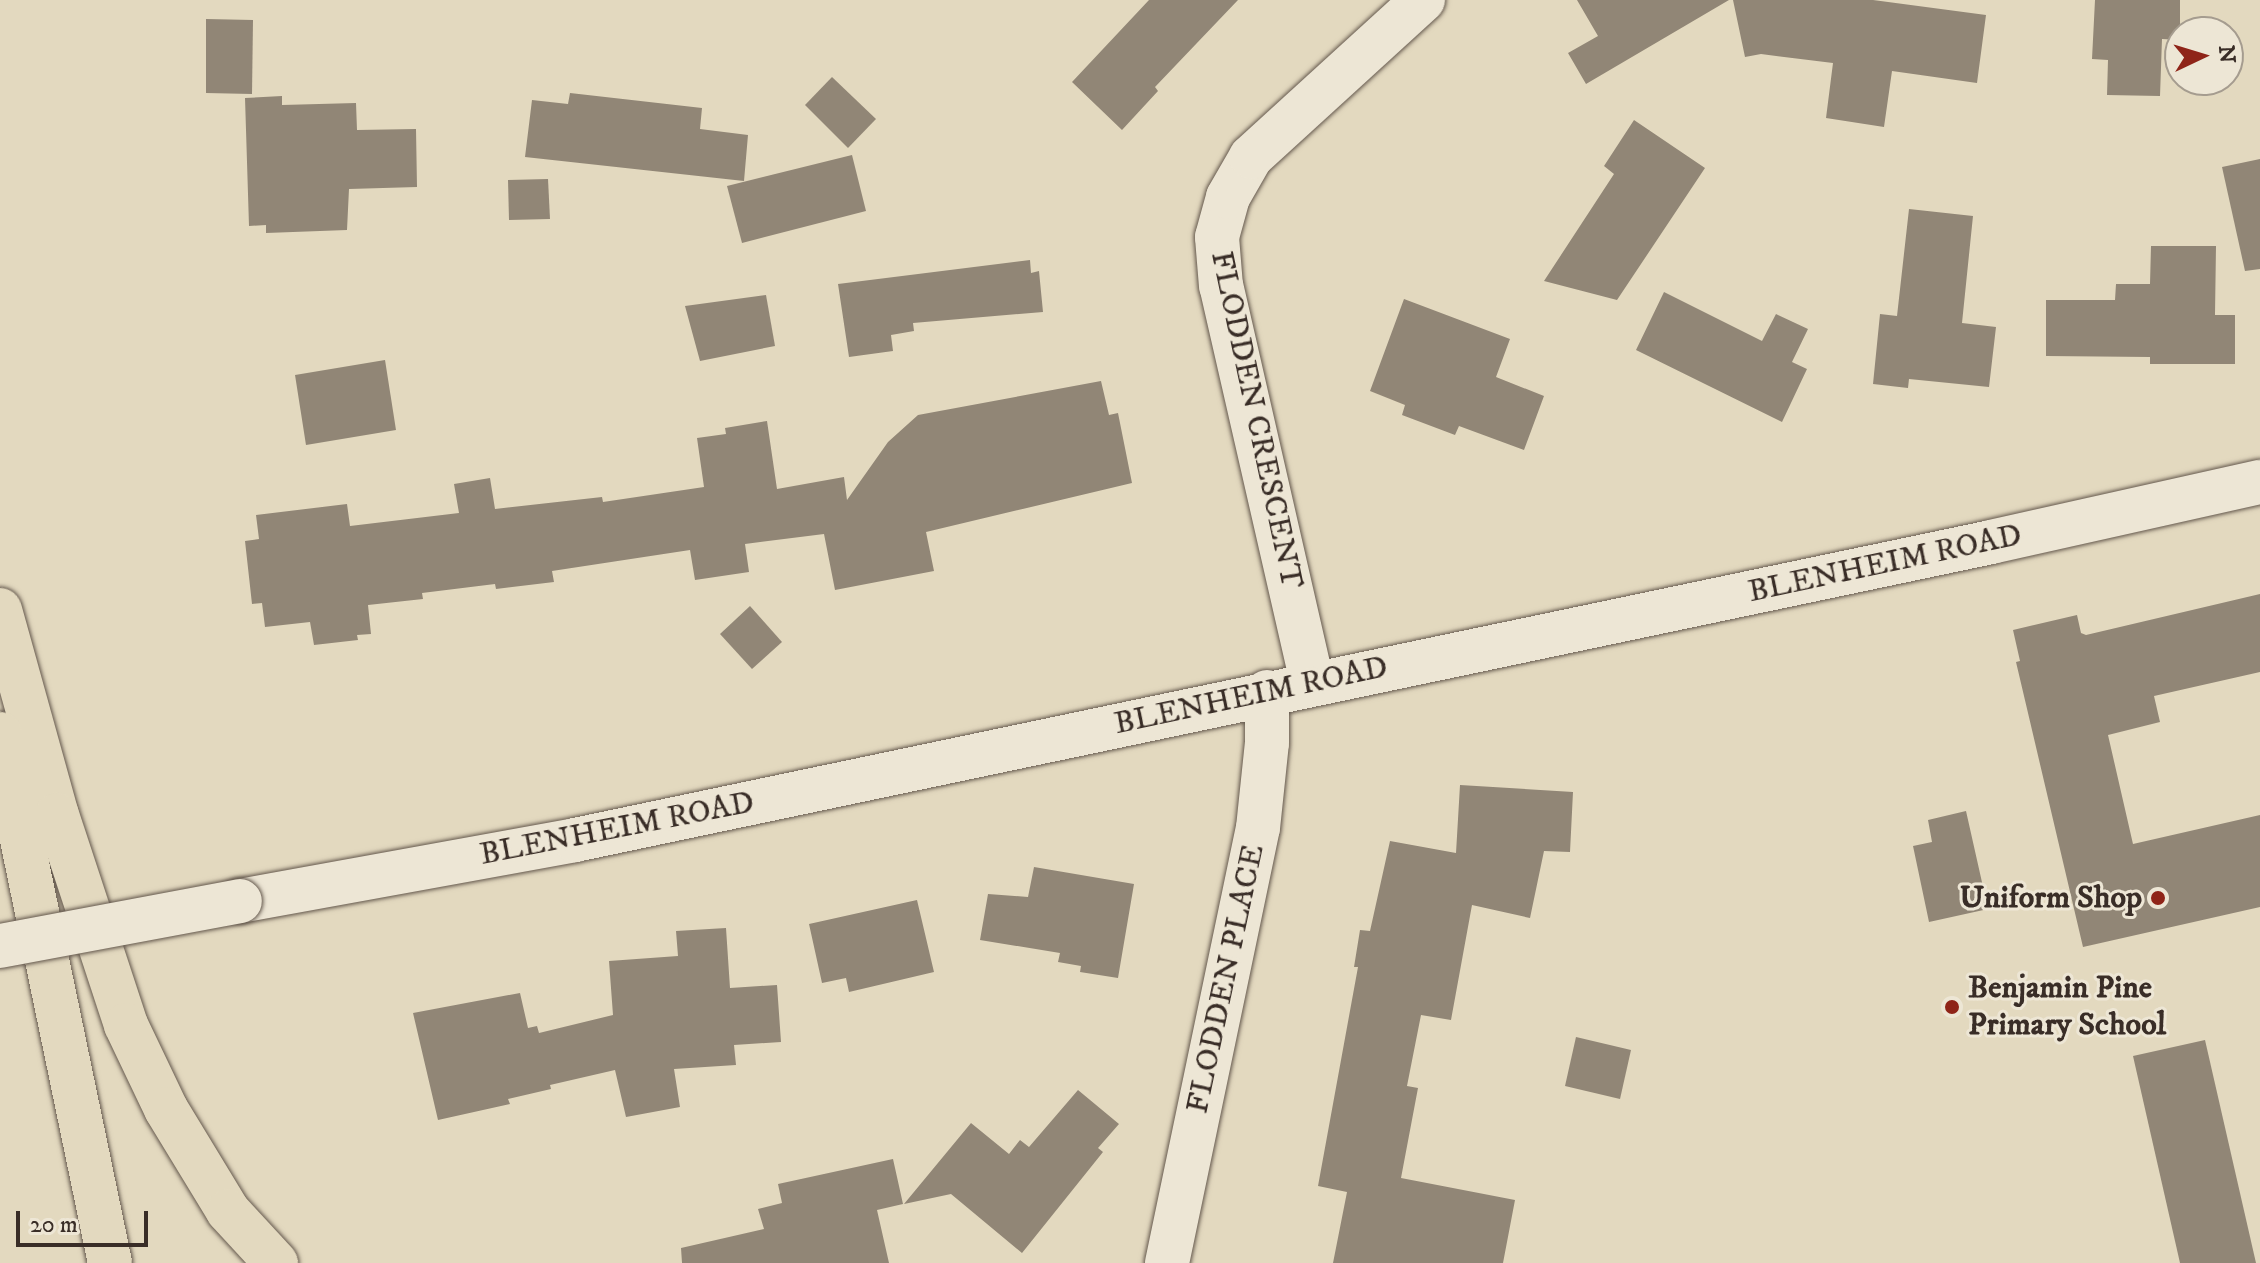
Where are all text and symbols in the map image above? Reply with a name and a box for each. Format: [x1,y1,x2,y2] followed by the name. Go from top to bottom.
[2164,16,2244,96] north arrow
[2212,44,2241,64] text: N
[1201,248,1311,592] street label: FLODDEN CRESCENT
[1745,516,2025,612] street label: BLENHEIM ROAD
[1111,648,1391,744] street label: BLENHEIM ROAD
[477,784,757,874] street label: BLENHEIM ROAD
[1179,841,1273,1117] street label: FLODDEN PLACE
[1960,879,2142,917] place label: Uniform Shop
[2149,889,2167,907] marker: Uniform Shop
[1968,970,2166,1045] place label: Benjamin Pine Primary School
[1943,998,1961,1016] marker: Benjamin Pine Primary School
[20,1195,152,1245] scale bar
[30,1210,78,1240] text: 20 m

